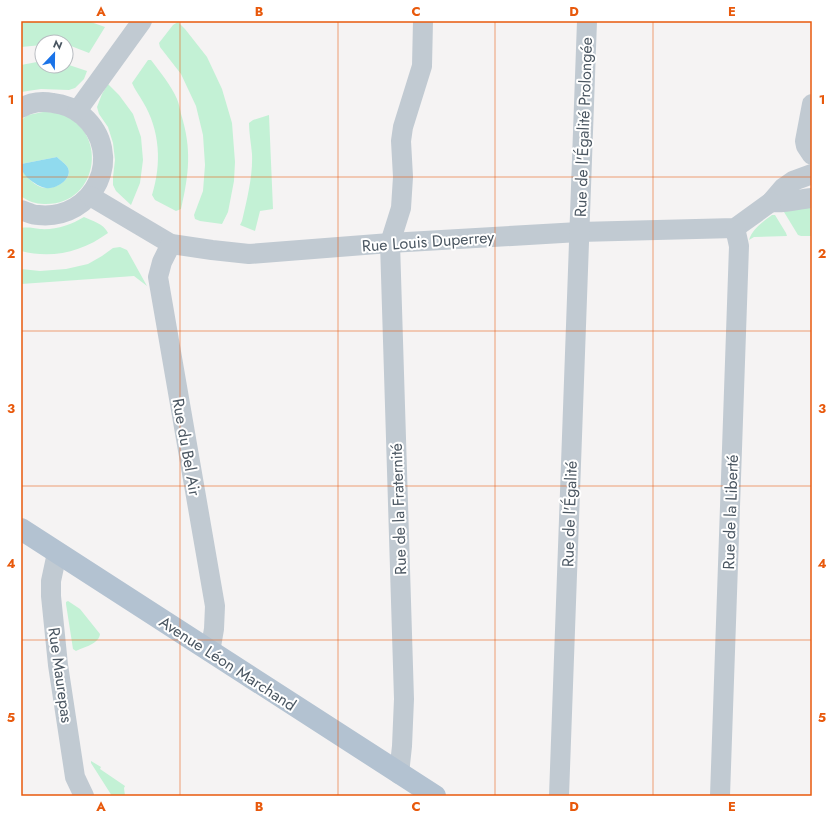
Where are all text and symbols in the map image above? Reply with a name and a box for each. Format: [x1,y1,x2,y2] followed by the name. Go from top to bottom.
[95,2,106,21] text: A
[255,2,264,21] text: B
[411,2,421,21] text: C
[569,2,579,21] text: D
[728,2,736,21] text: E
[34,34,74,74] north arrow
[51,36,65,54] text: N
[569,37,598,217] street label: Rue de l'Égalité Prolongée
[8,90,14,109] text: 1
[819,90,825,109] text: 1
[361,225,496,258] street label: Rue Louis Duperrey
[7,244,15,263] text: 2
[818,244,826,263] text: 2
[167,397,206,498] street label: Rue du Bel Air
[7,399,15,418] text: 3
[818,399,826,418] text: 3
[385,443,412,575] street label: Rue de la Fraternité
[717,454,744,570] street label: Rue de la Liberté
[556,460,583,568] street label: Rue de l'Égalité
[6,554,16,573] text: 4
[817,554,827,573] text: 4
[155,610,301,716] street label: Avenue Léon Marchand
[42,626,79,724] street label: Rue Maurepas
[7,708,15,727] text: 5
[818,708,826,727] text: 5
[95,797,106,816] text: A
[255,797,264,816] text: B
[411,797,421,816] text: C
[569,797,579,816] text: D
[728,797,736,816] text: E

